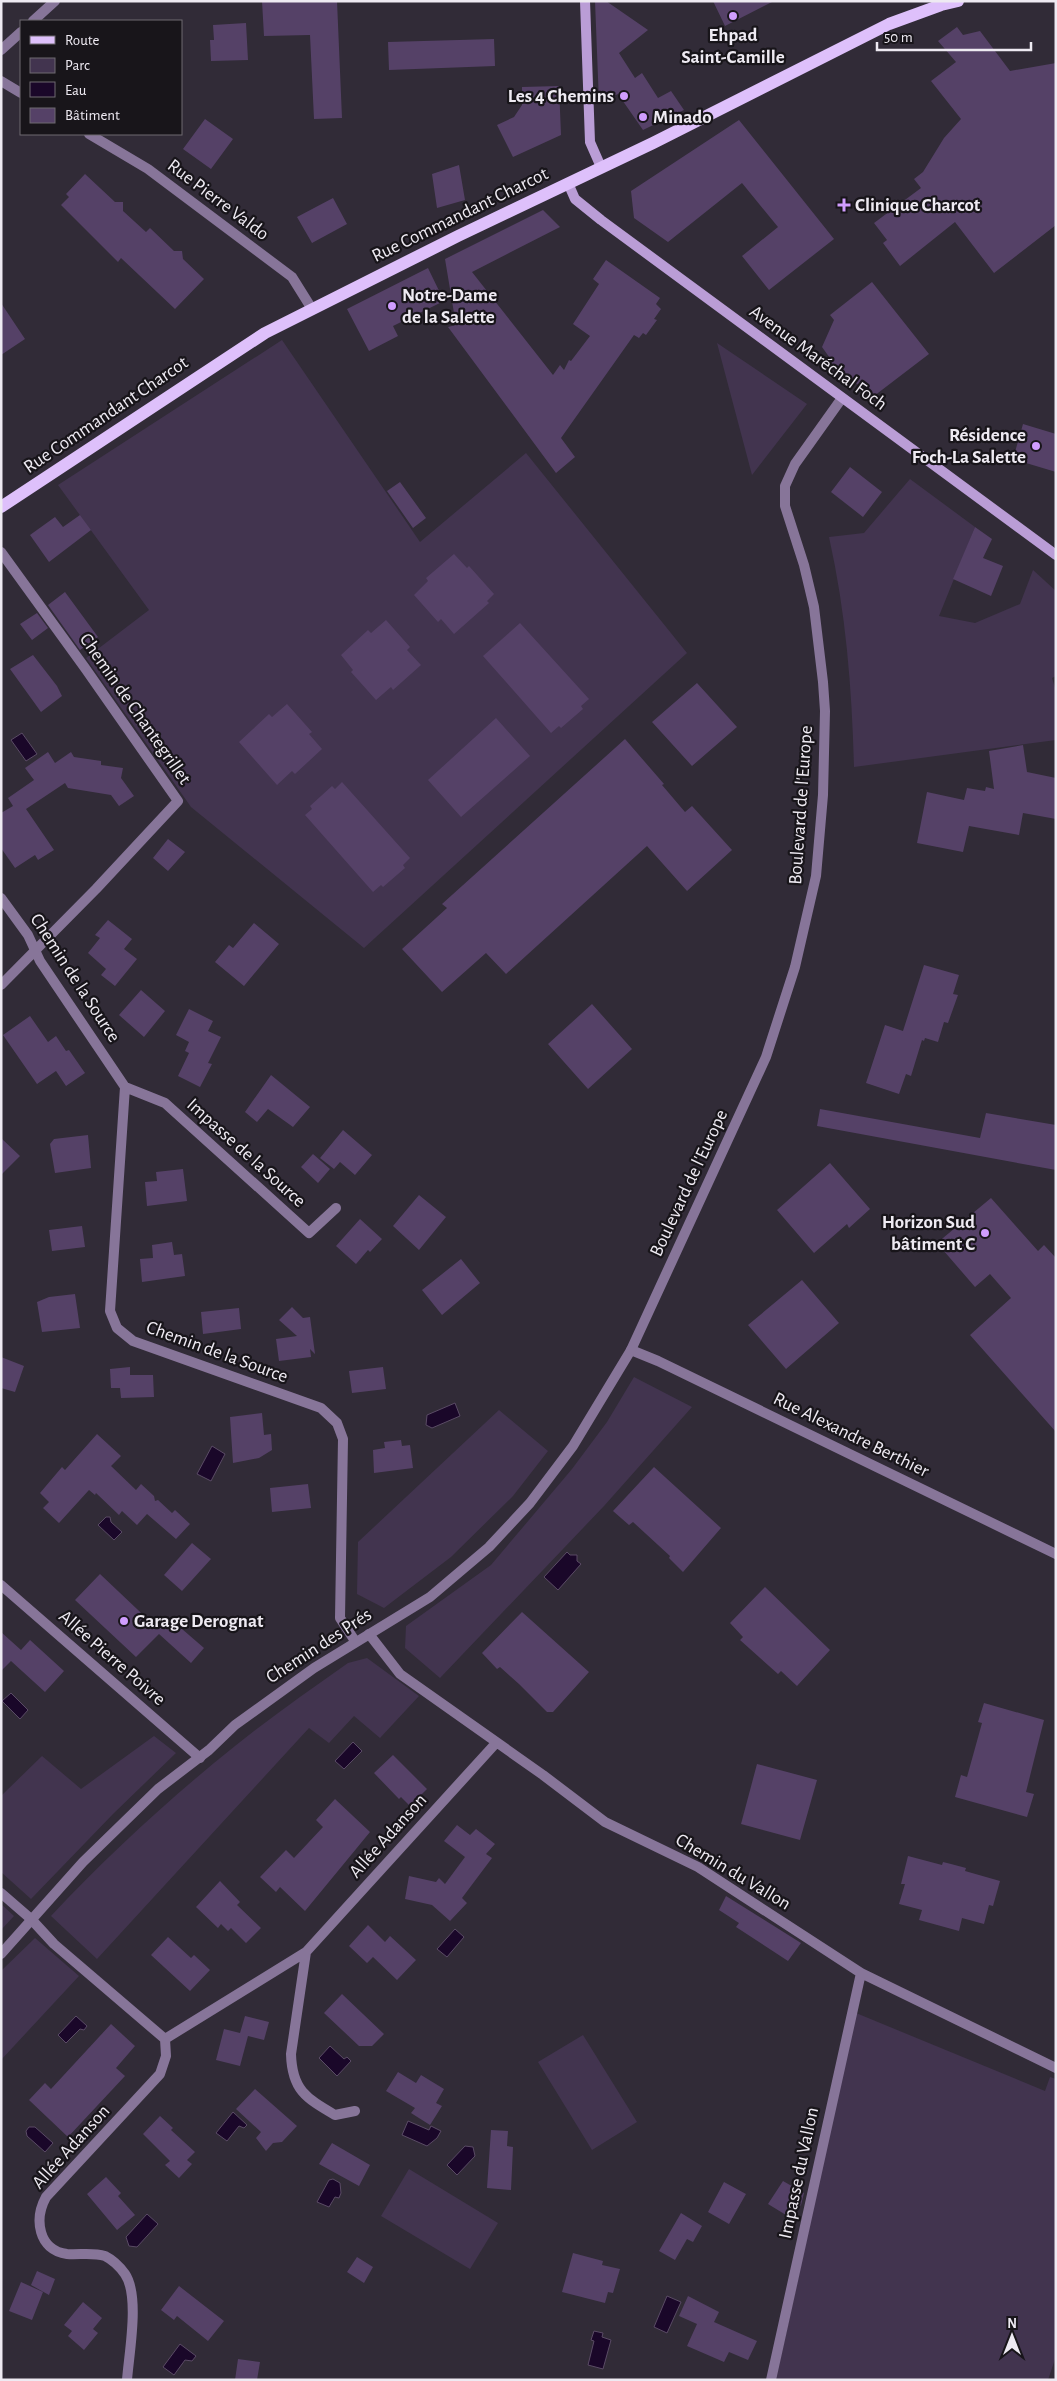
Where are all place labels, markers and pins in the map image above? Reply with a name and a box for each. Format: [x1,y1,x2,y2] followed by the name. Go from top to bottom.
[727,10,739,22] marker: Ehpad Saint-Camille
[681,26,785,67] place label: Ehpad Saint-Camille
[508,87,614,106] place label: Les 4 Chemins
[618,90,630,102] marker: Les 4 Chemins
[653,108,712,127] place label: Minado
[637,111,649,123] marker: Minado
[855,196,981,215] place label: Clinique Charcot
[837,198,851,212] marker: Clinique Charcot
[402,286,497,327] place label: Notre-Dame de la Salette
[386,300,398,312] marker: Notre-Dame de la Salette
[912,426,1026,467] place label: Résidence Foch-La Salette
[1030,440,1042,452] marker: Résidence Foch-La Salette
[882,1213,975,1254] place label: Horizon Sud bâtiment C
[979,1227,991,1239] marker: Horizon Sud bâtiment C
[134,1612,264,1631] place label: Garage Derognat
[118,1615,130,1627] marker: Garage Derognat

